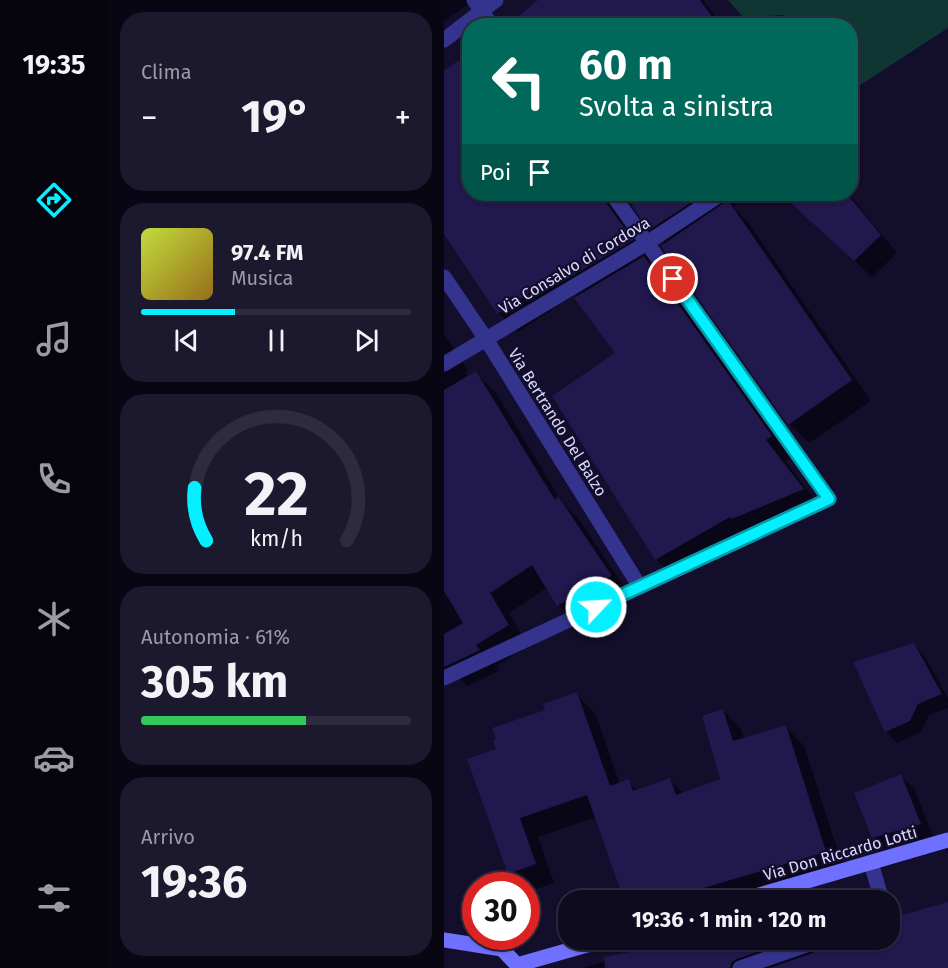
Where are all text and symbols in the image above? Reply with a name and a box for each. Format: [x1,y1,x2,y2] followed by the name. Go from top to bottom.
[579,40,673,90] text: 60 m
[480,42,558,120] icon: left
[22,49,86,81] text: 19:35
[141,60,192,84] text: Clima
[241,90,311,144] text: 19°
[579,91,774,123] text: Svolta a sinistra
[141,98,158,138] text: −
[395,98,411,138] text: +
[523,156,556,189] icon: arrive
[480,159,511,186] text: Poi
[33,179,75,221] icon: directions
[495,213,653,318] street label: Via Consalvo di Cordova
[231,239,303,266] text: 97.4 FM
[647,253,698,304] pin
[656,262,689,295] icon: arrive
[231,266,293,290] text: Musica
[33,318,75,360] icon: music
[170,324,203,357] icon: previous
[260,324,293,357] icon: pause
[350,324,383,357] icon: next
[504,345,611,500] street label: Via Bertrando Del Balzo
[244,457,308,532] text: 22
[33,458,75,500] icon: phone
[249,526,303,552] text: km/h
[564,575,628,639] position arrow
[33,598,75,640] icon: climate
[141,625,290,649] text: Autonomia · 61%
[141,655,288,709] text: 305 km
[33,737,75,779] icon: car
[761,822,919,885] street label: Via Don Riccardo Lotti
[141,825,195,849] text: Arrivo
[141,855,247,909] text: 19:36
[462,872,540,950] speed limit sign: 30
[33,877,75,919] icon: filters
[632,906,826,933] text: 19:36 · 1 min · 120 m

